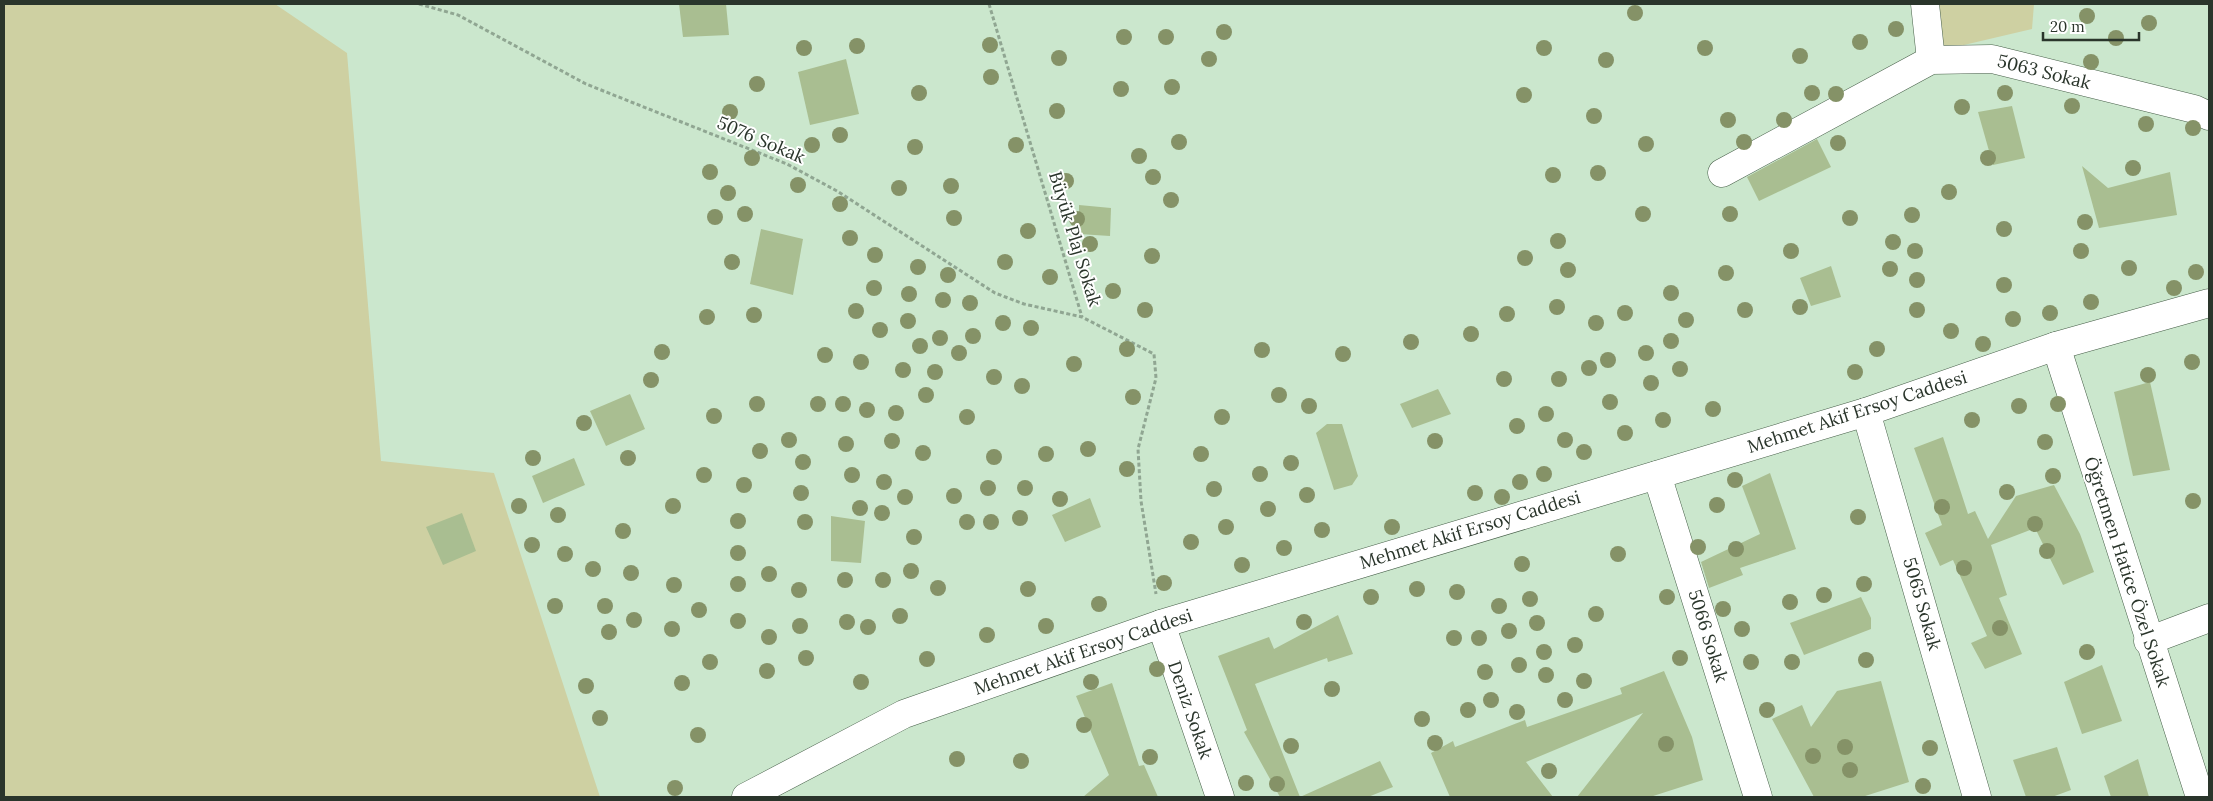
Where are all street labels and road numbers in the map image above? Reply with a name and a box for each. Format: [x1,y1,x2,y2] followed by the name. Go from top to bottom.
[1995,49,2094,94] street label: 5063 Sokak
[714,111,809,168] street label: 5076 Sokak
[1044,168,1107,310] street label: Büyük Plaj Sokak
[1744,365,1970,458] street label: Mehmet Akif Ersoy Caddesi
[2079,454,2176,690] street label: Öğretmen Hatice Özel Sokak
[1357,485,1583,574] street label: Mehmet Akif Ersoy Caddesi
[1898,555,1947,653] street label: 5065 Sokak
[1683,587,1734,685] street label: 5066 Sokak
[971,603,1195,700] street label: Mehmet Akif Ersoy Caddesi
[1163,658,1218,762] street label: Deniz Sokak

